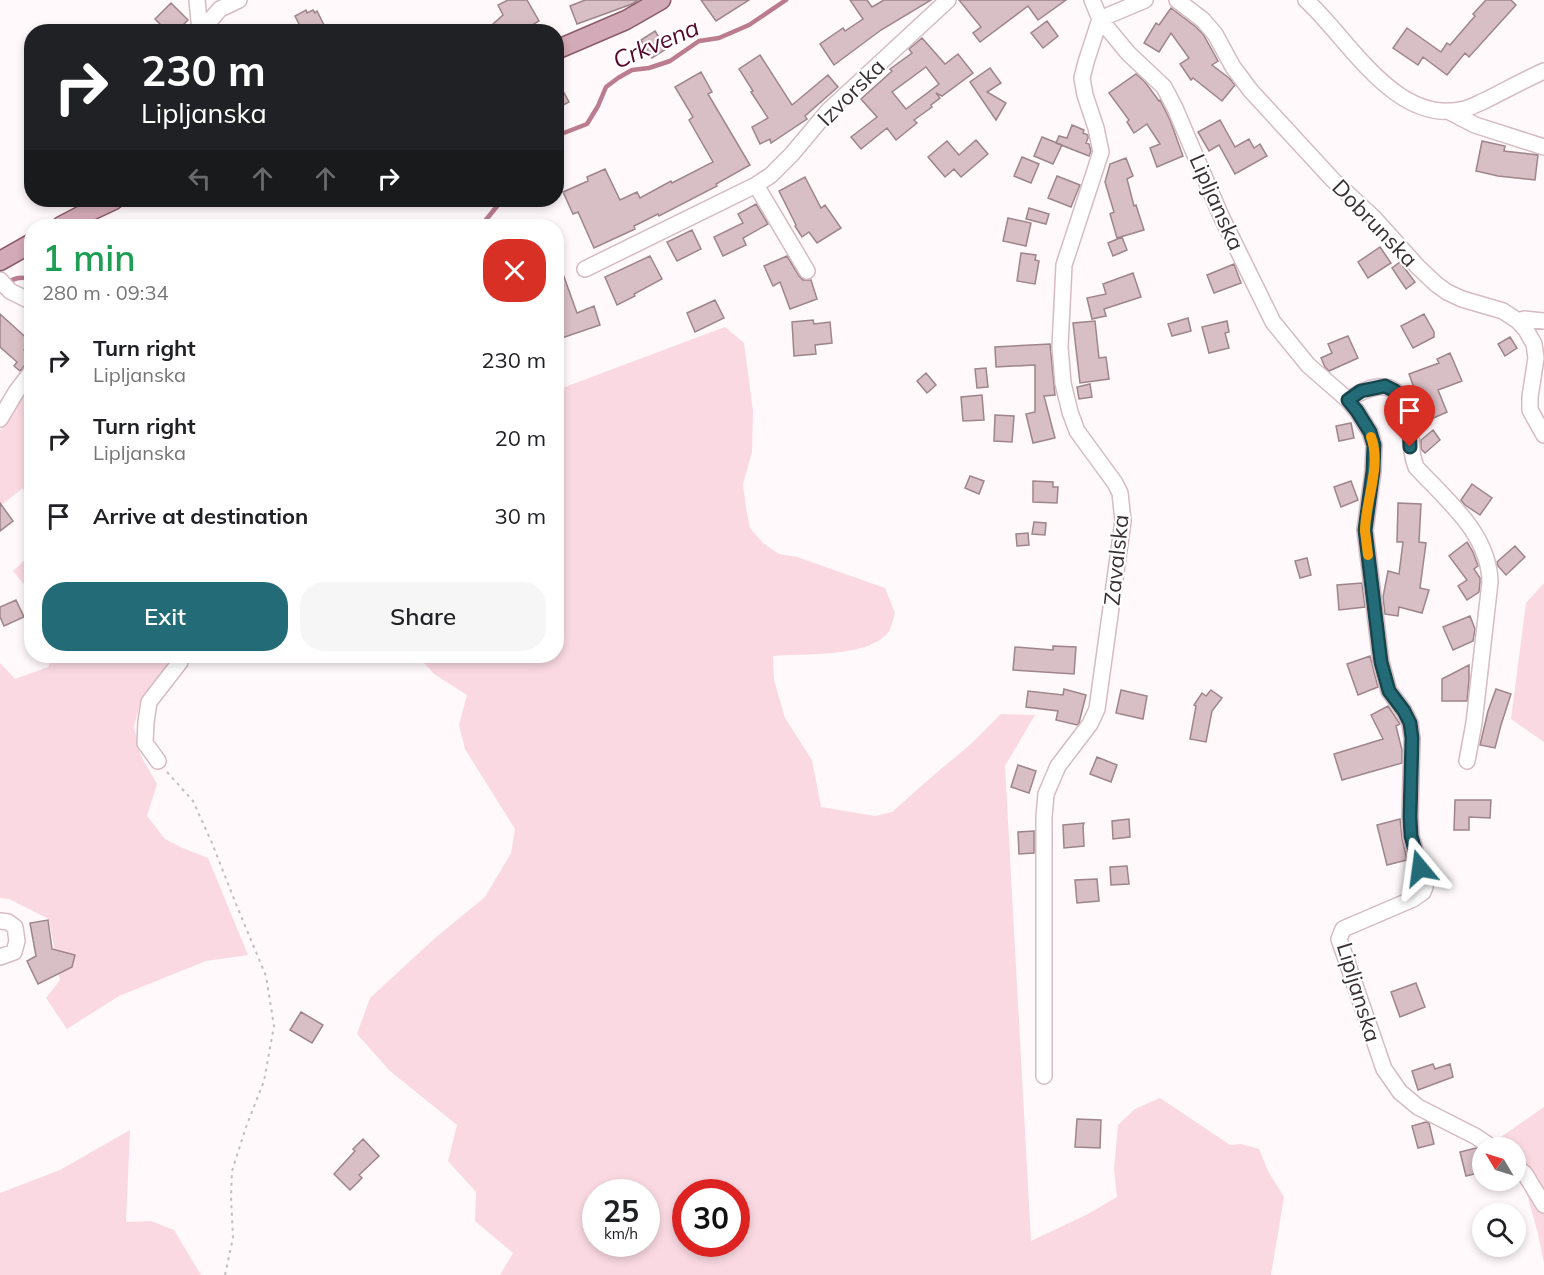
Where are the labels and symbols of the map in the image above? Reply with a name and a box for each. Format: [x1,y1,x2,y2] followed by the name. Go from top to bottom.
[608,11,703,75] water label: Crkvena
[811,52,891,132] street label: Izvorska
[1183,150,1251,254] street label: Lipljanska
[1326,173,1424,273] street label: Dobrunska
[1384,385,1435,447] pin
[1097,513,1135,607] street label: Zavalska
[1388,836,1452,900] position arrow
[1331,939,1387,1045] street label: Lipljanska
[1472,1137,1526,1191] north arrow
[672,1179,750,1257] speed limit sign: 30

